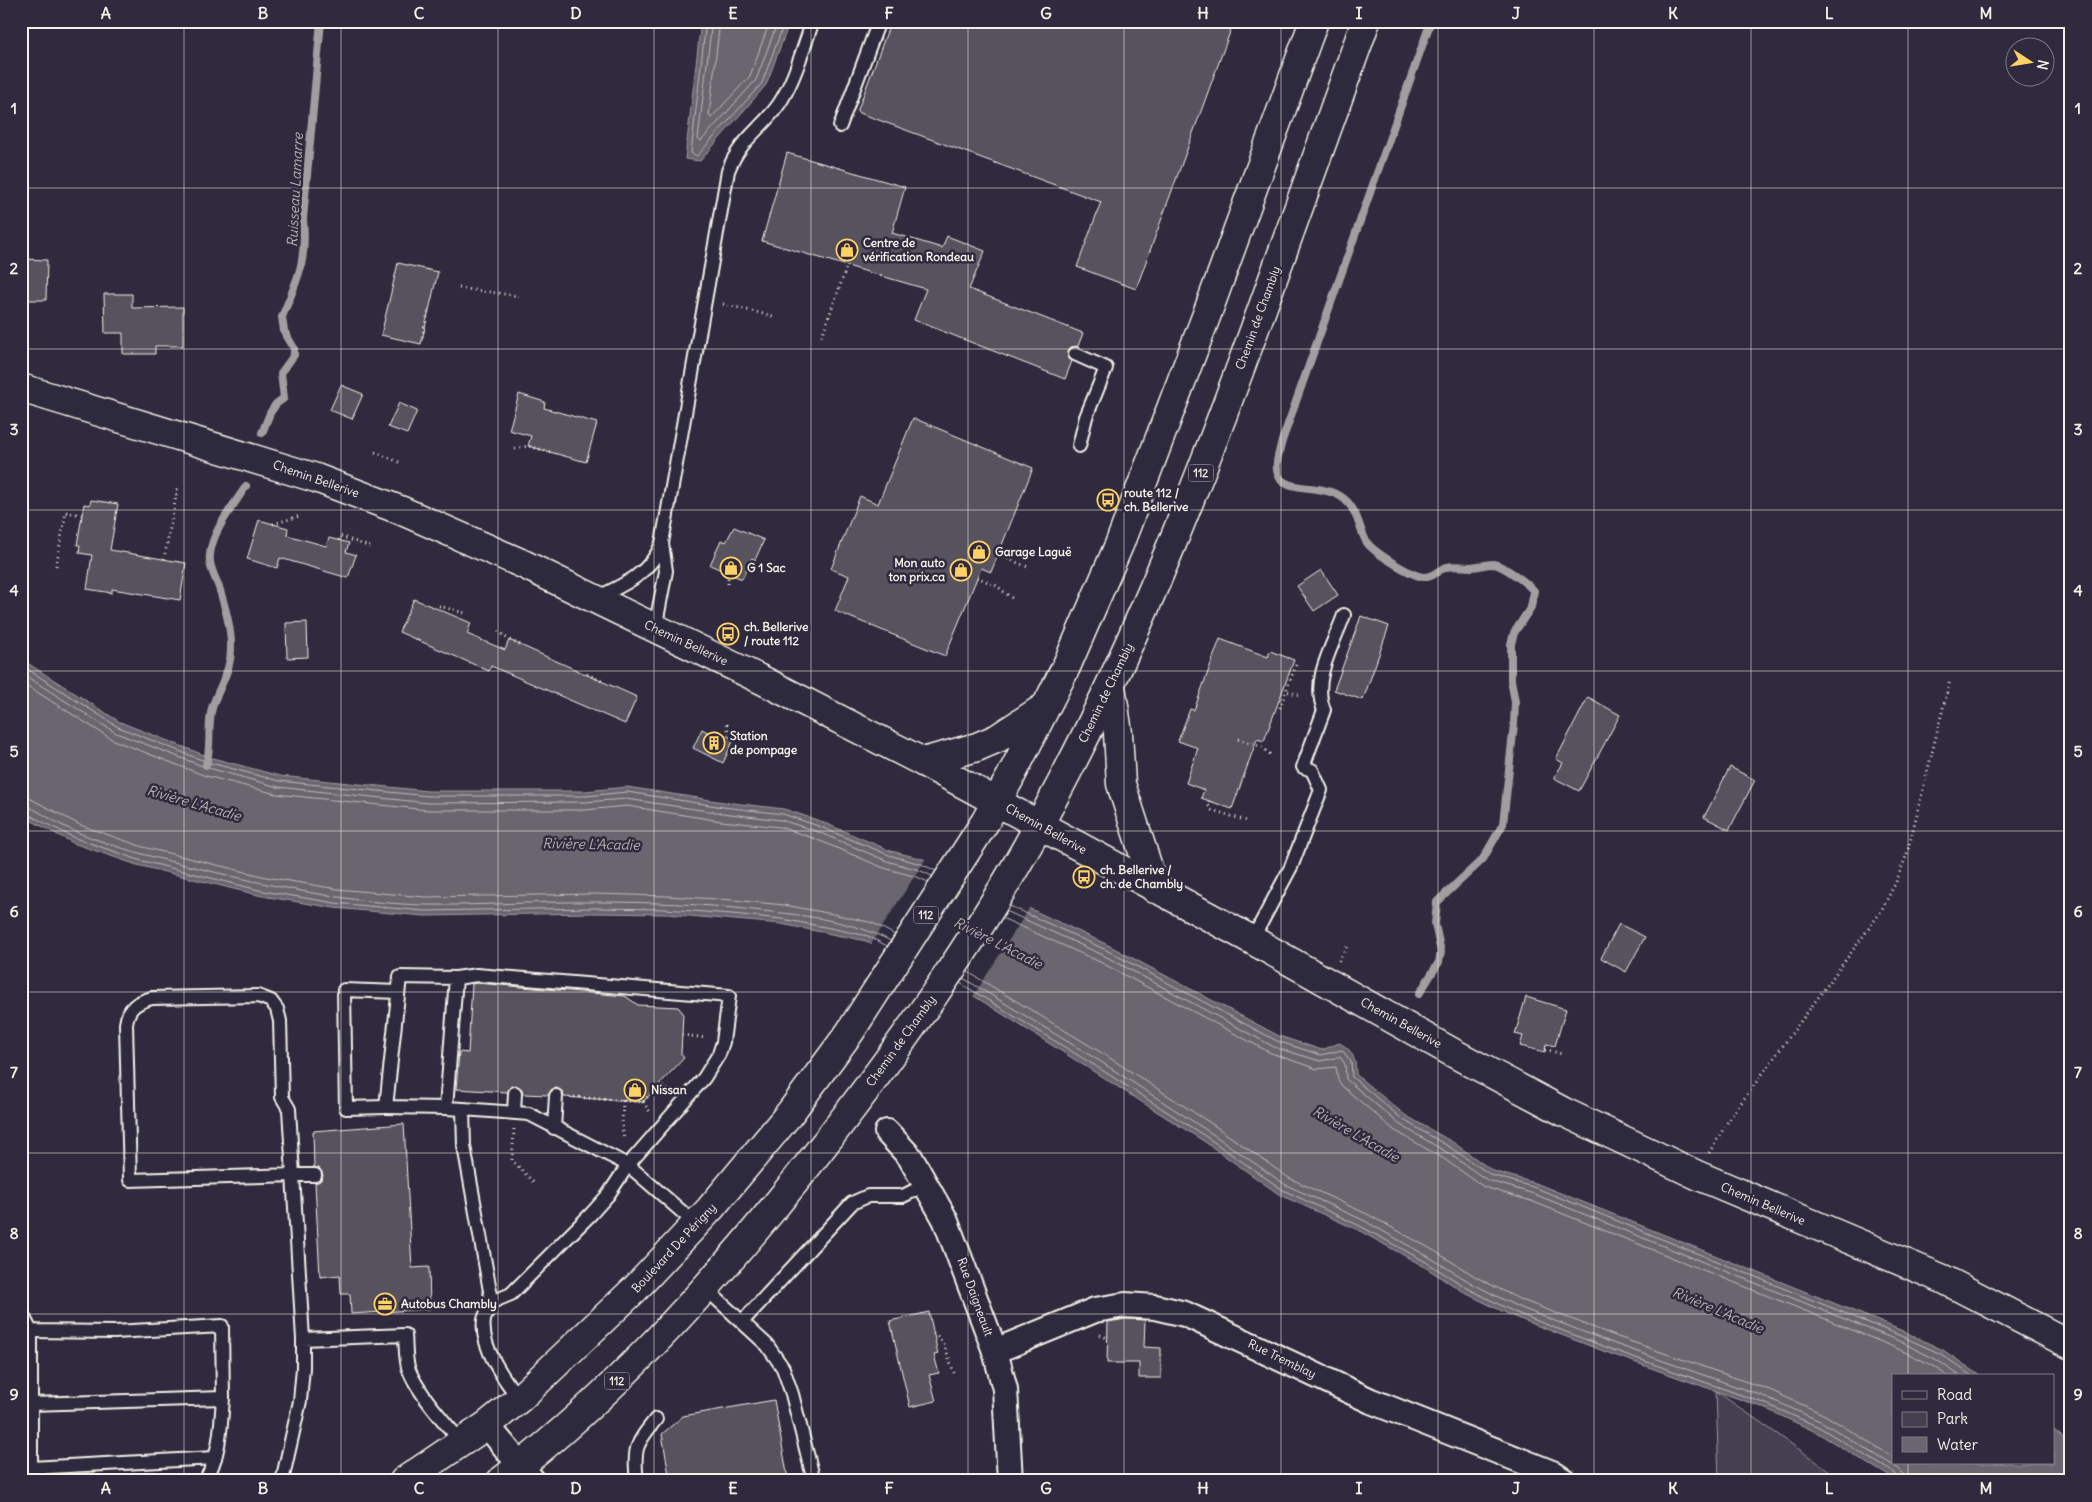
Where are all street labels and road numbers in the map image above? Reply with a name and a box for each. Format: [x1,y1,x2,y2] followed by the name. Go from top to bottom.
[1232,264,1283,372] street label: Chemin de Chambly
[271,457,361,500] street label: Chemin Bellerive
[1188,464,1214,482] road number: 112
[642,617,730,668] street label: Chemin Bellerive
[1075,641,1136,745] street label: Chemin de Chambly
[1003,800,1089,857] street label: Chemin Bellerive
[914,906,938,924] road number: 112
[863,992,939,1089] street label: Chemin de Chambly
[1358,994,1444,1051] street label: Chemin Bellerive
[1719,1179,1808,1228] street label: Chemin Bellerive
[628,1200,719,1296] street label: Boulevard De Périgny
[954,1255,997,1338] street label: Rue Daigneault
[1246,1336,1319,1381] street label: Rue Tremblay
[604,1372,630,1390] road number: 112

